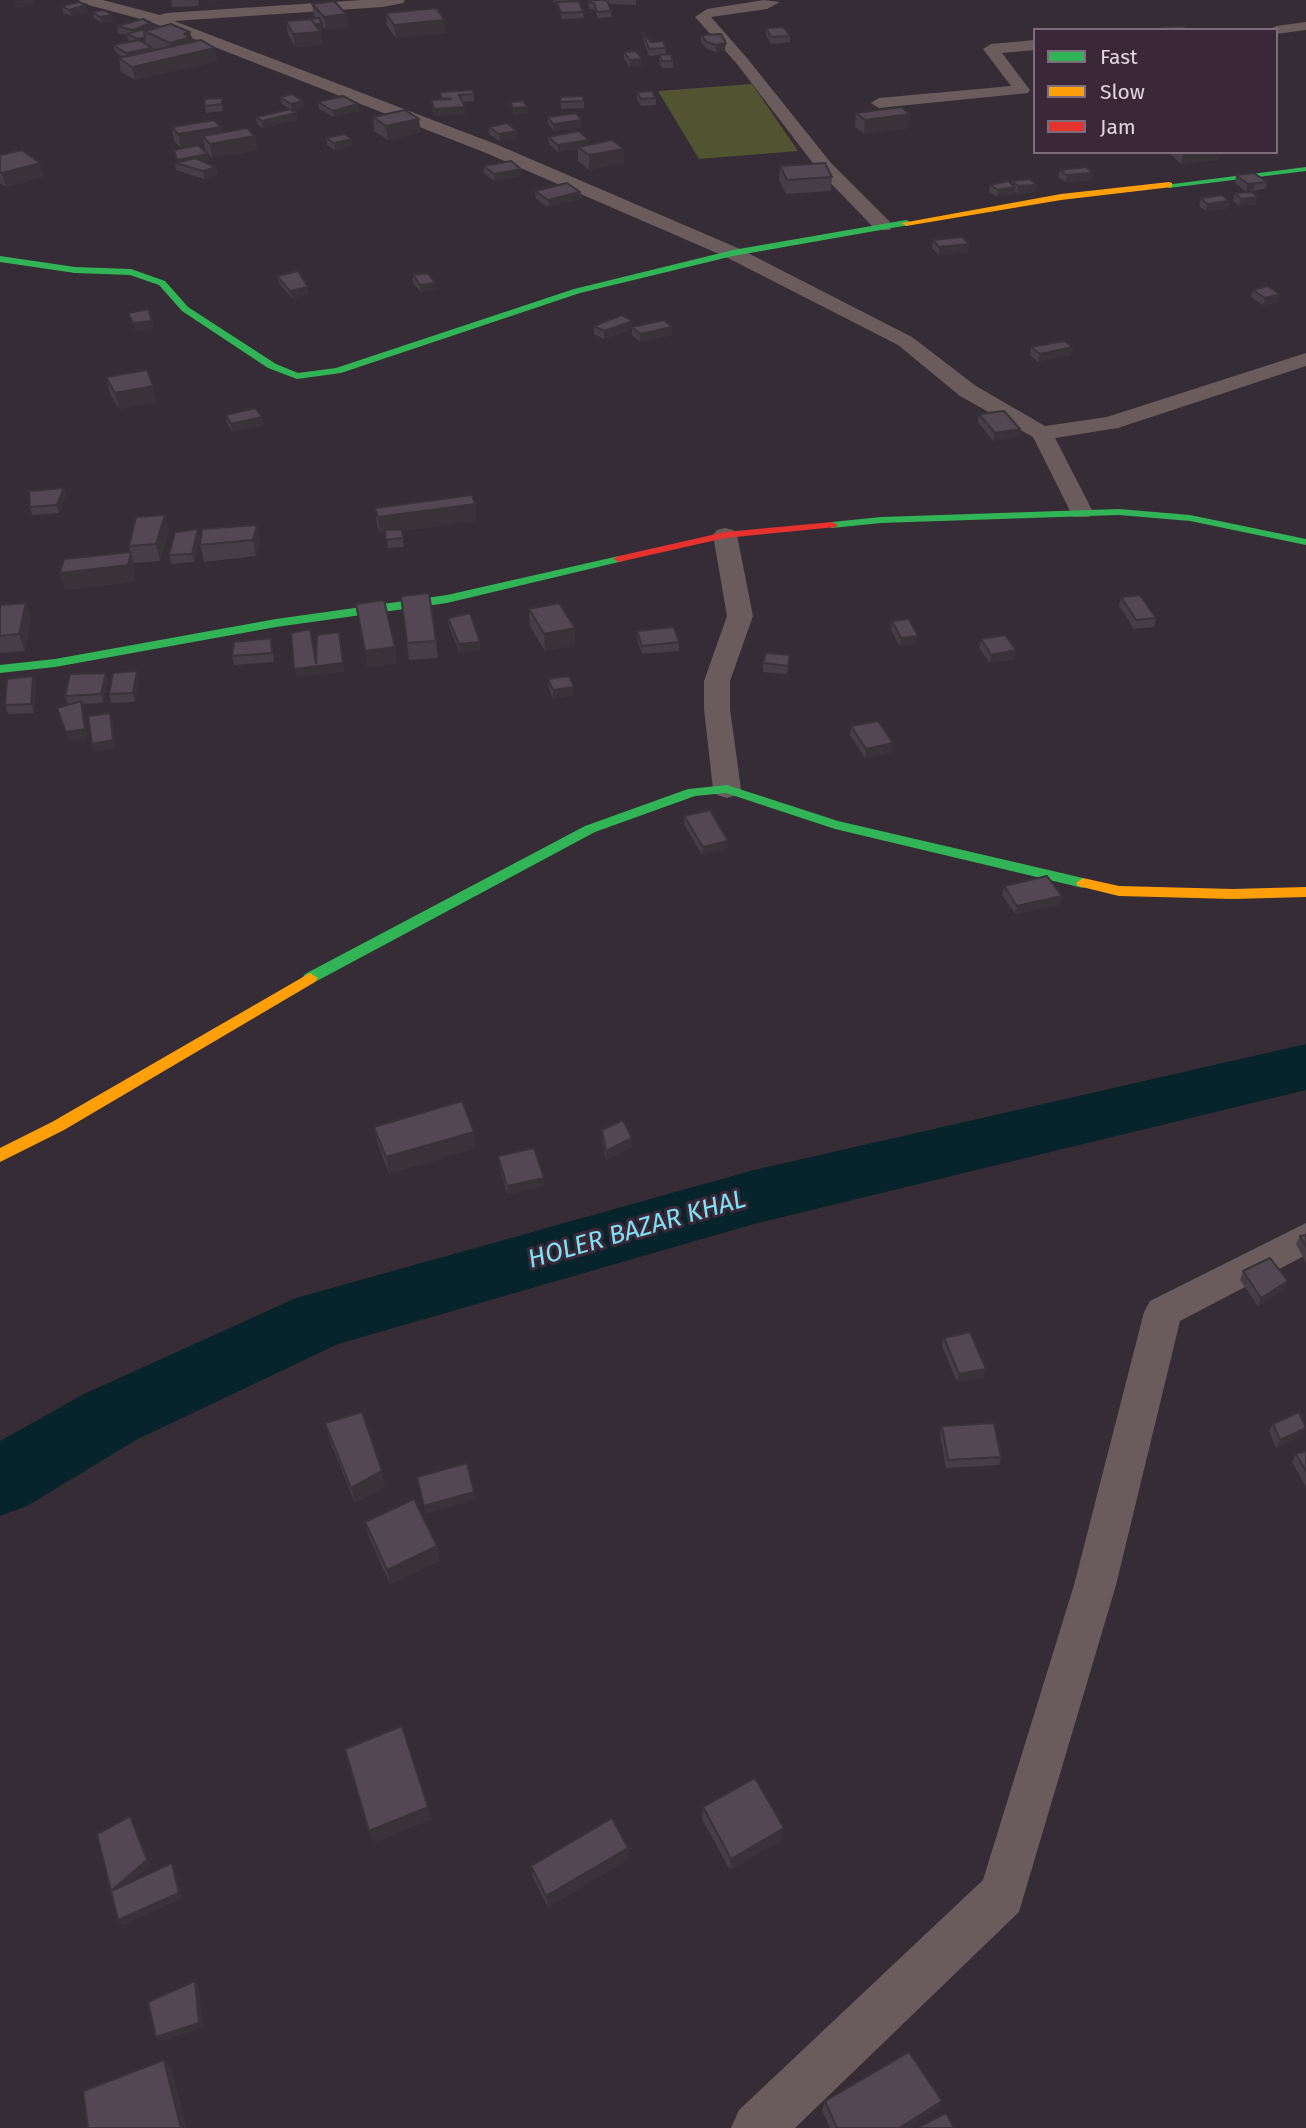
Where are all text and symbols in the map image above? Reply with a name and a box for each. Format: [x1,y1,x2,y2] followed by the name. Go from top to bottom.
[1033,28,1278,154] legend
[1100,44,1138,70] text: Fast
[1100,79,1145,105] text: Slow
[1100,114,1136,140] text: Jam
[524,1184,750,1276] water label: HOLER BAZAR KHAL

